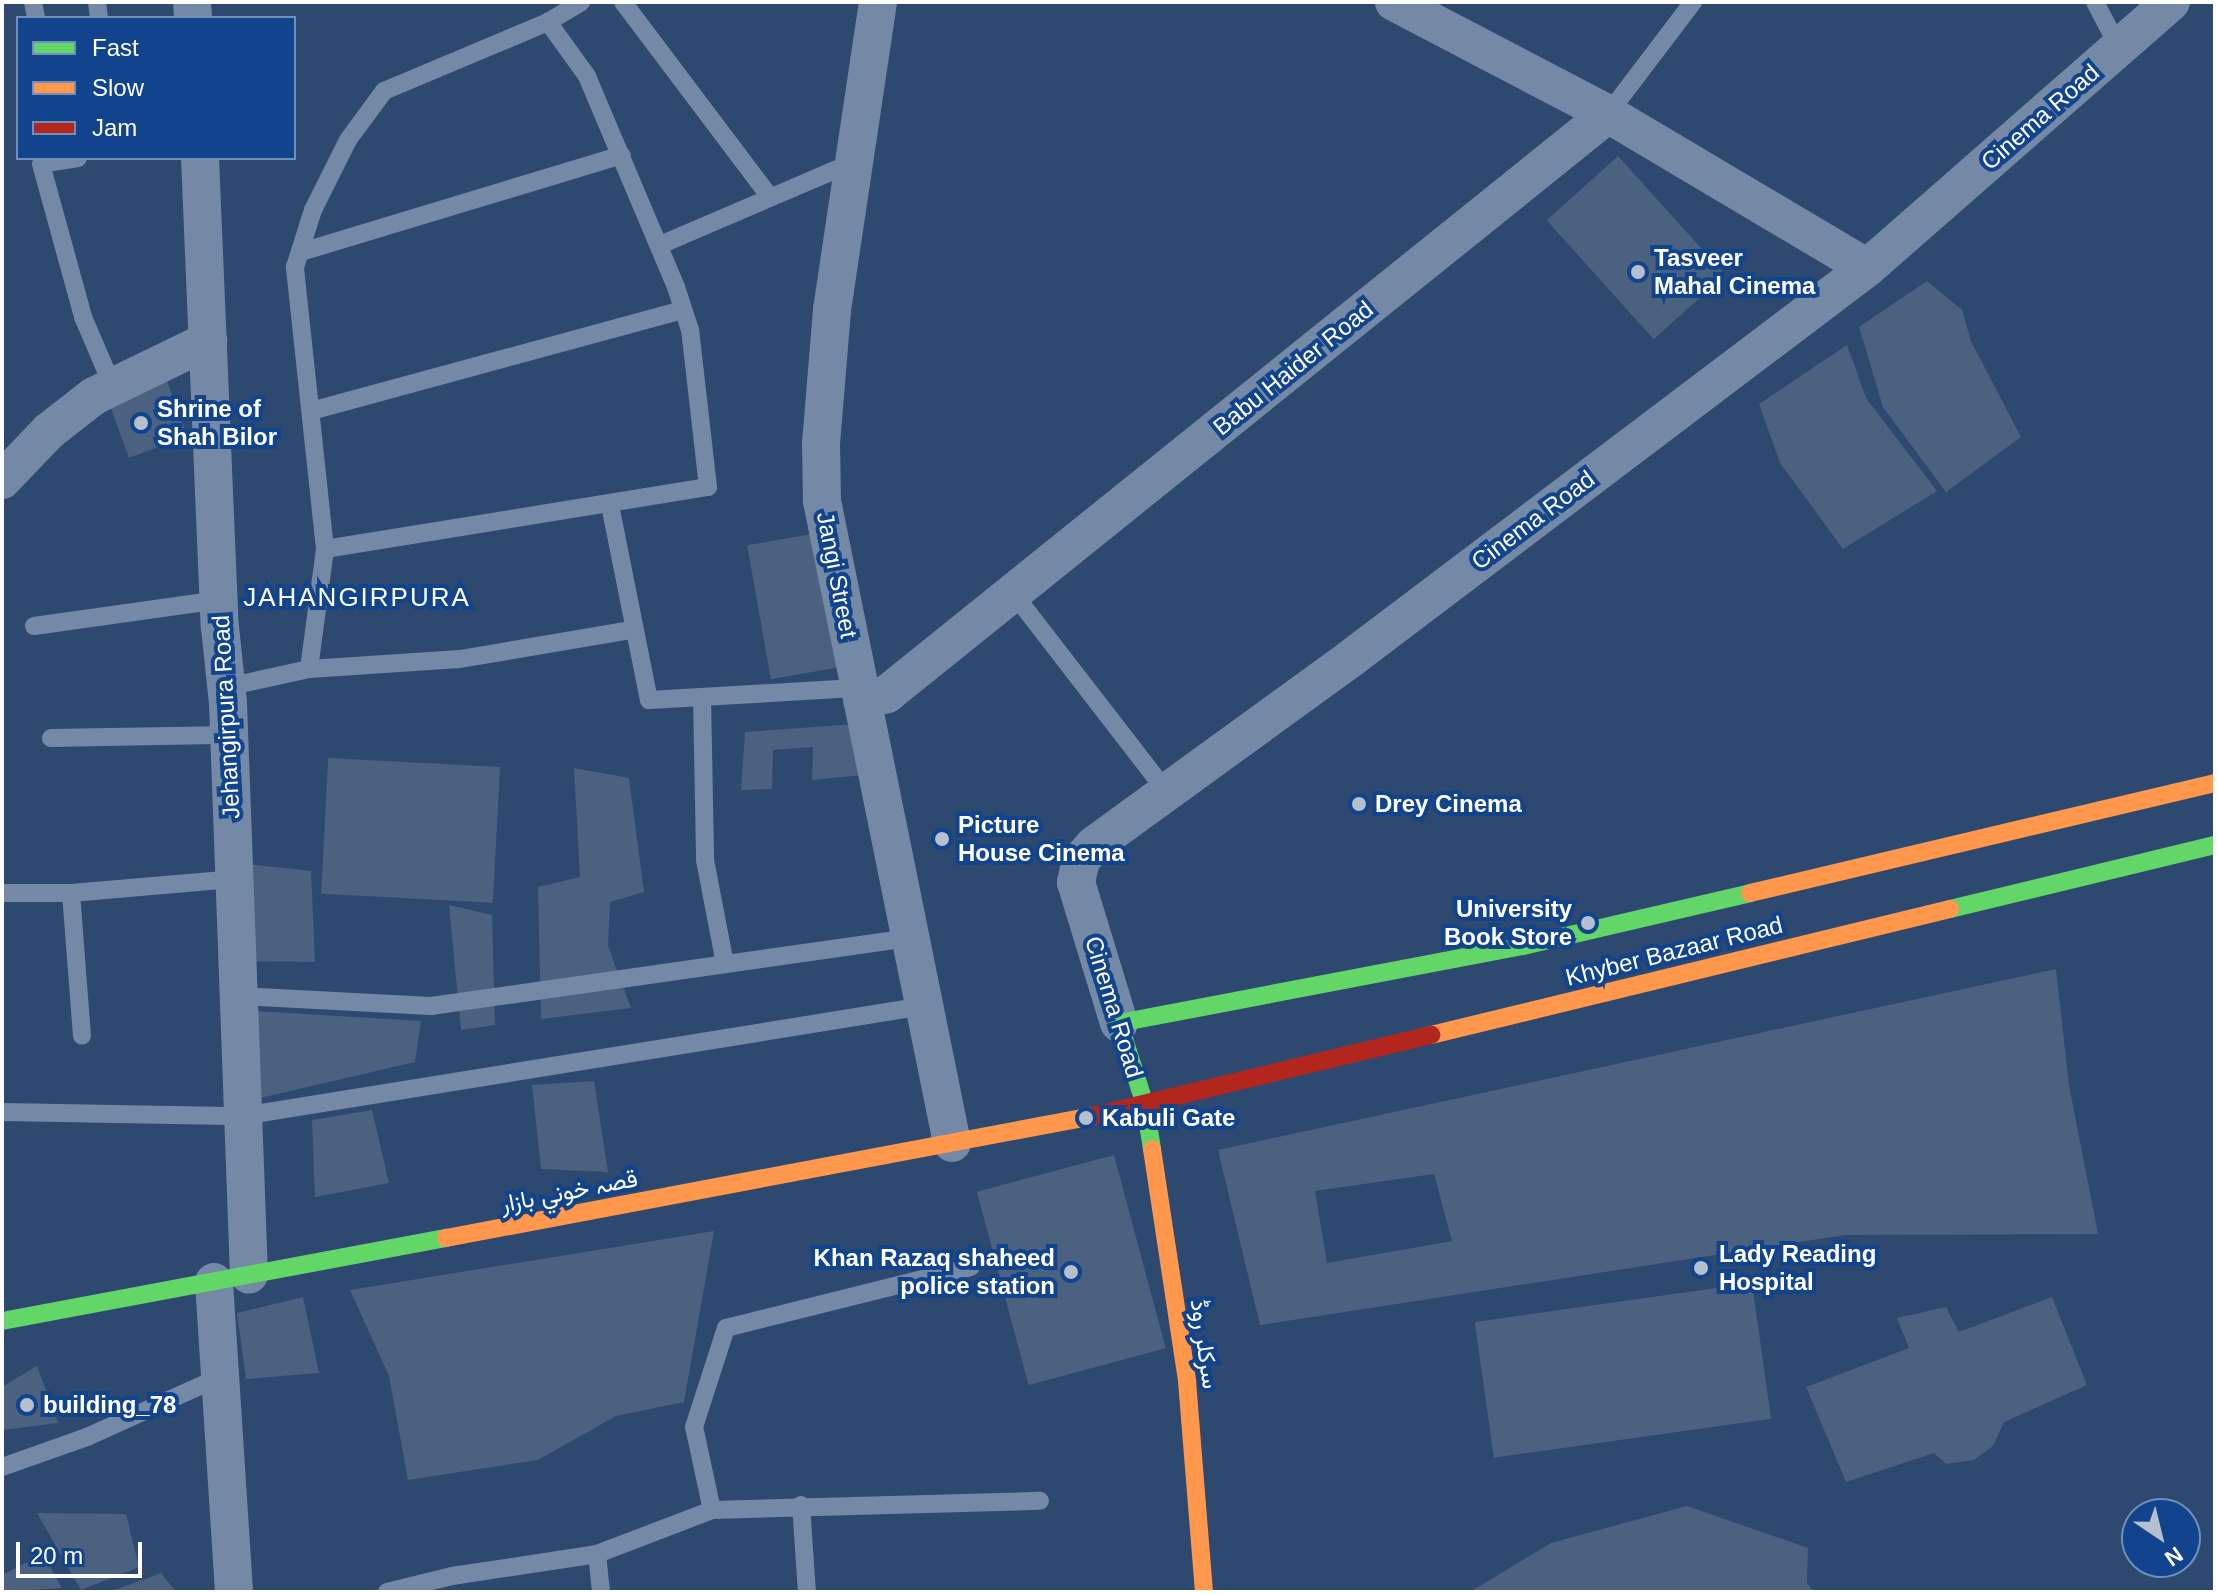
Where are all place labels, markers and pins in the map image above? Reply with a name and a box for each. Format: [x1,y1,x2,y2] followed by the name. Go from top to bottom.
[1654,244,1815,300] place label: Tasveer Mahal Cinema
[1629,263,1647,281] marker: Tasveer Mahal Cinema
[157,395,277,451] place label: Shrine of Shah Bilor
[132,414,150,432] marker: Shrine of Shah Bilor
[1375,790,1522,818] place label: Drey Cinema
[1350,795,1368,813] marker: Drey Cinema
[958,811,1125,867] place label: Picture House Cinema
[933,830,951,848] marker: Picture House Cinema
[1444,895,1572,951] place label: University Book Store
[1579,914,1597,932] marker: University Book Store
[1102,1104,1235,1132] place label: Kabuli Gate
[1077,1109,1095,1127] marker: Kabuli Gate
[1719,1240,1876,1296] place label: Lady Reading Hospital
[814,1244,1055,1300] place label: Khan Razaq shaheed police station
[1690,1257,1712,1279] marker: Lady Reading Hospital
[1062,1263,1080,1281] marker: Khan Razaq shaheed police station
[43,1391,176,1419] place label: building_78
[18,1396,36,1414] marker: building_78

